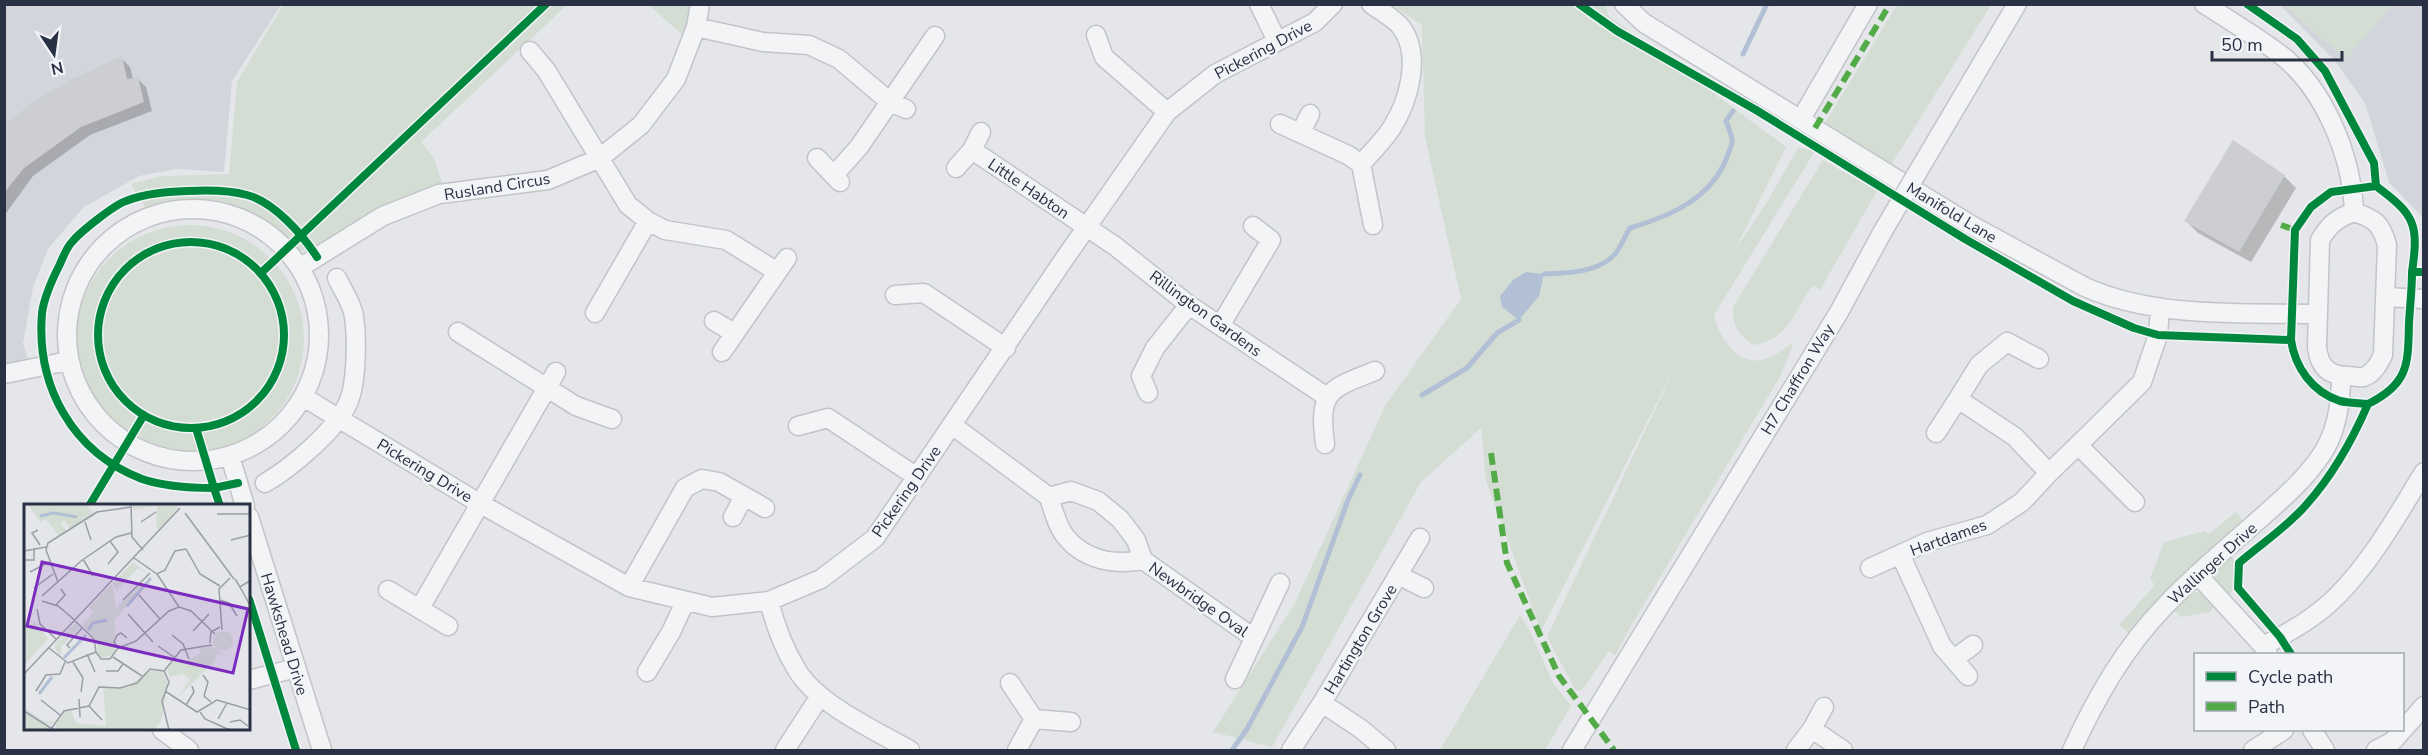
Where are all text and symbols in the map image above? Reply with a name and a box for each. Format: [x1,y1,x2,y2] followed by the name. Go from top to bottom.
[1211,15,1316,85] street label: Pickering Drive
[24,24,84,84] north arrow
[2212,24,2342,62] scale bar
[2221,33,2263,57] text: 50 m
[49,56,65,80] text: N
[983,153,1074,224] street label: Little Habton
[442,168,552,206] street label: Rusland Circus
[1902,177,2001,249] street label: Manifold Lane
[1145,266,1266,362] street label: Rillington Gardens
[1756,319,1840,439] street label: H7 Chaffron Way
[373,434,476,508] street label: Pickering Drive
[867,441,947,542] street label: Pickering Drive
[24,504,250,731] inset map
[1907,514,1990,562] street label: Hartdames
[2163,518,2262,610] street label: Wallinger Drive
[1144,557,1253,643] street label: Newbridge Oval
[255,570,313,698] street label: Hawkshead Drive
[1319,580,1402,699] street label: Hartington Grove
[2194,653,2404,731] legend
[2248,665,2333,689] text: Cycle path
[2248,695,2285,719] text: Path

